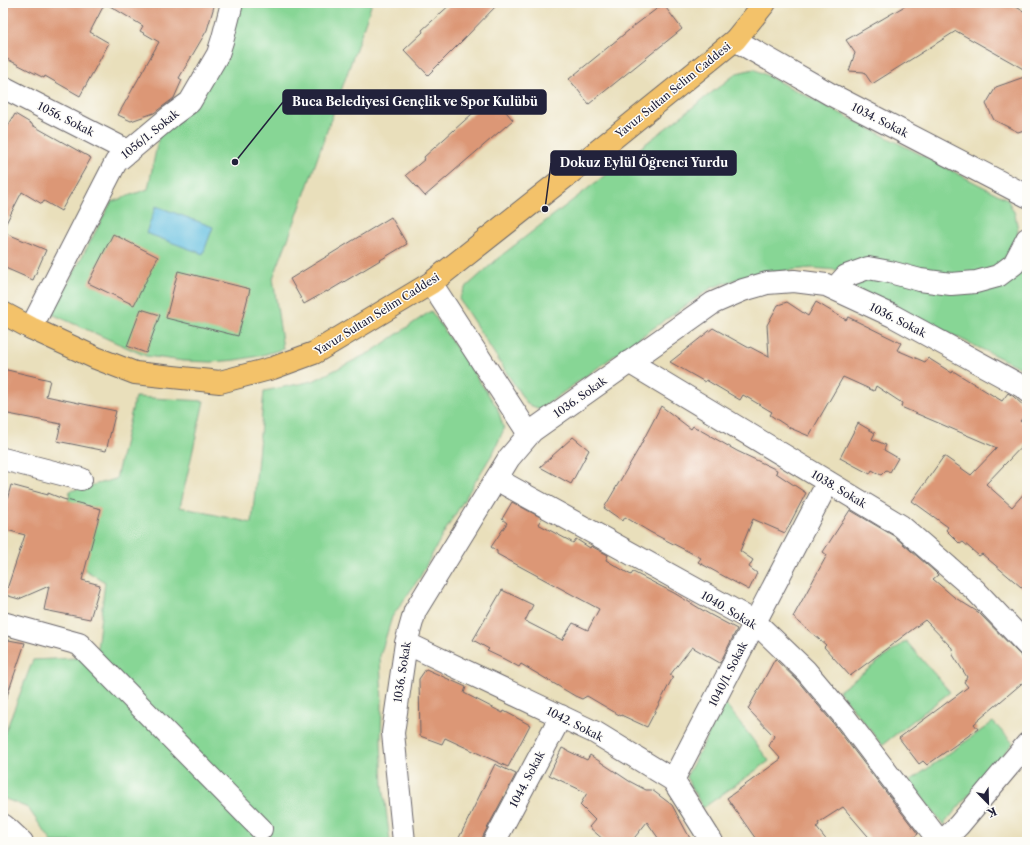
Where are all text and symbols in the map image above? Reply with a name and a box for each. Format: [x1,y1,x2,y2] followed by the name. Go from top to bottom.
[612,39,734,141] street label: Yavuz Sultan Selim Caddesi
[283,90,546,114] callout: Buca Belediyesi Gençlik ve Spor Kulübü
[292,94,538,109] text: Buca Belediyesi Gençlik ve Spor Kulübü
[35,99,97,139] street label: 1056. Sokak
[849,100,911,140] street label: 1034. Sokak
[118,106,182,161] street label: 1056/1. Sokak
[551,151,736,175] callout: Dokuz Eylül Öğrenci Yurdu
[560,154,728,170] text: Dokuz Eylül Öğrenci Yurdu
[311,270,442,359] street label: Yavuz Sultan Selim Caddesi
[867,300,929,340] street label: 1036. Sokak
[551,373,610,420] street label: 1036. Sokak
[809,467,870,511] street label: 1038. Sokak
[699,588,760,632] street label: 1040. Sokak
[706,639,751,709] street label: 1040/1. Sokak
[390,640,414,703] street label: 1036. Sokak
[544,704,606,745] street label: 1042. Sokak
[506,748,548,810] street label: 1044. Sokak
[968,783,1008,823] north arrow
[984,804,999,821] text: K

